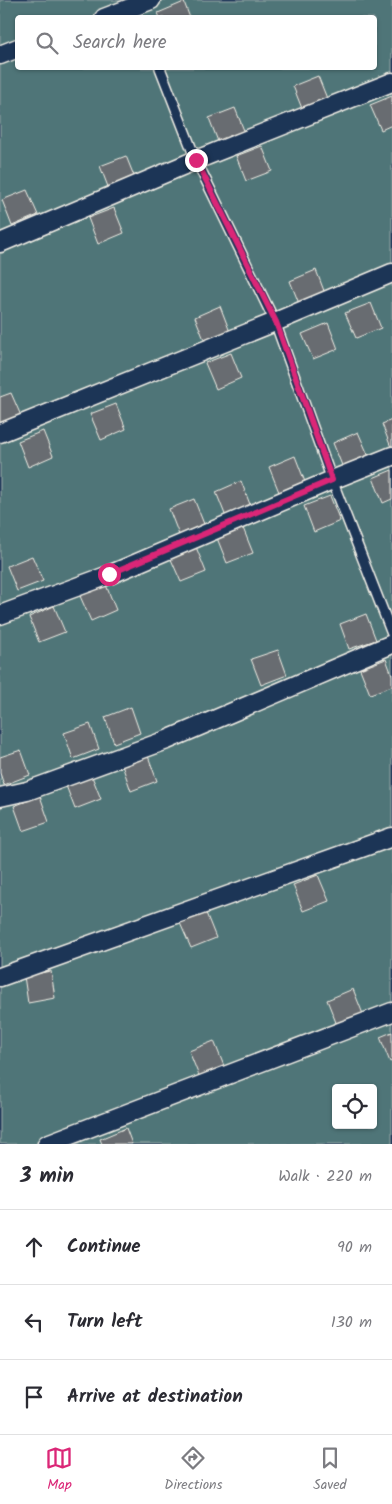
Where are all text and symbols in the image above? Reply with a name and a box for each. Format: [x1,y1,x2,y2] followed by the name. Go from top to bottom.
[15,15,377,70] search box
[73,28,167,58] text: Search here
[33,29,61,57] icon: search
[185,149,208,172] route end
[98,563,121,586] route start
[332,1084,377,1129] map controls
[332,1084,377,1129] button: locate
[20,1160,74,1193] text: 3 min
[278,1164,372,1189] text: Walk · 220 m
[67,1232,140,1262] text: Continue
[20,1233,48,1261] icon: ahead
[337,1235,372,1260] text: 90 m
[67,1307,142,1337] text: Turn left
[20,1308,48,1336] icon: left
[331,1310,372,1335] text: 130 m
[67,1382,243,1412] text: Arrive at destination
[20,1383,48,1411] icon: arrive
[45,1444,73,1496] tab: Map
[164,1444,222,1496] tab: Directions
[313,1444,347,1496] tab: Saved

